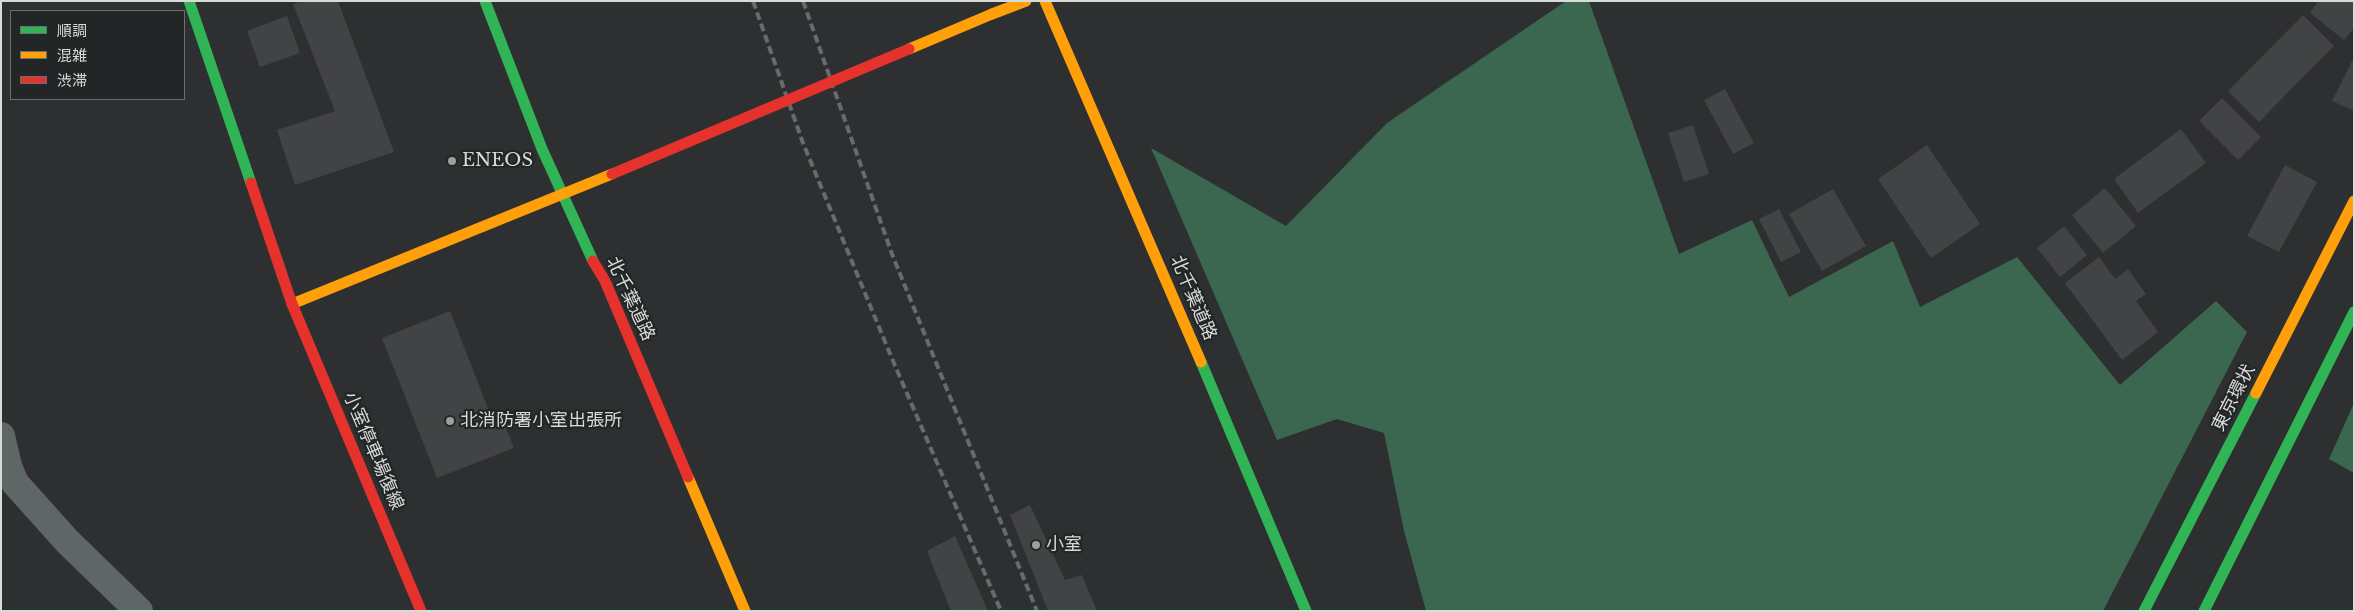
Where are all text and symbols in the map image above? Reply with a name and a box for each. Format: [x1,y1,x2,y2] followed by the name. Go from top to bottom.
[10,10,185,100] legend
[57,21,87,40] text: 順調
[57,46,87,65] text: 混雑
[57,71,87,90] text: 渋滞
[462,150,533,172] place label: ENEOS
[446,155,458,167] marker: ENEOS
[1165,252,1221,344] street label: 北千葉道路
[601,254,659,344] street label: 北千葉道路
[2208,361,2260,435] street label: 東京環状
[338,389,408,513] street label: 小室停車場復線
[460,410,622,432] place label: 北消防署小室出張所
[444,415,456,427] marker: 北消防署小室出張所
[1046,534,1082,556] place label: 小室
[1030,539,1042,551] marker: 小室

